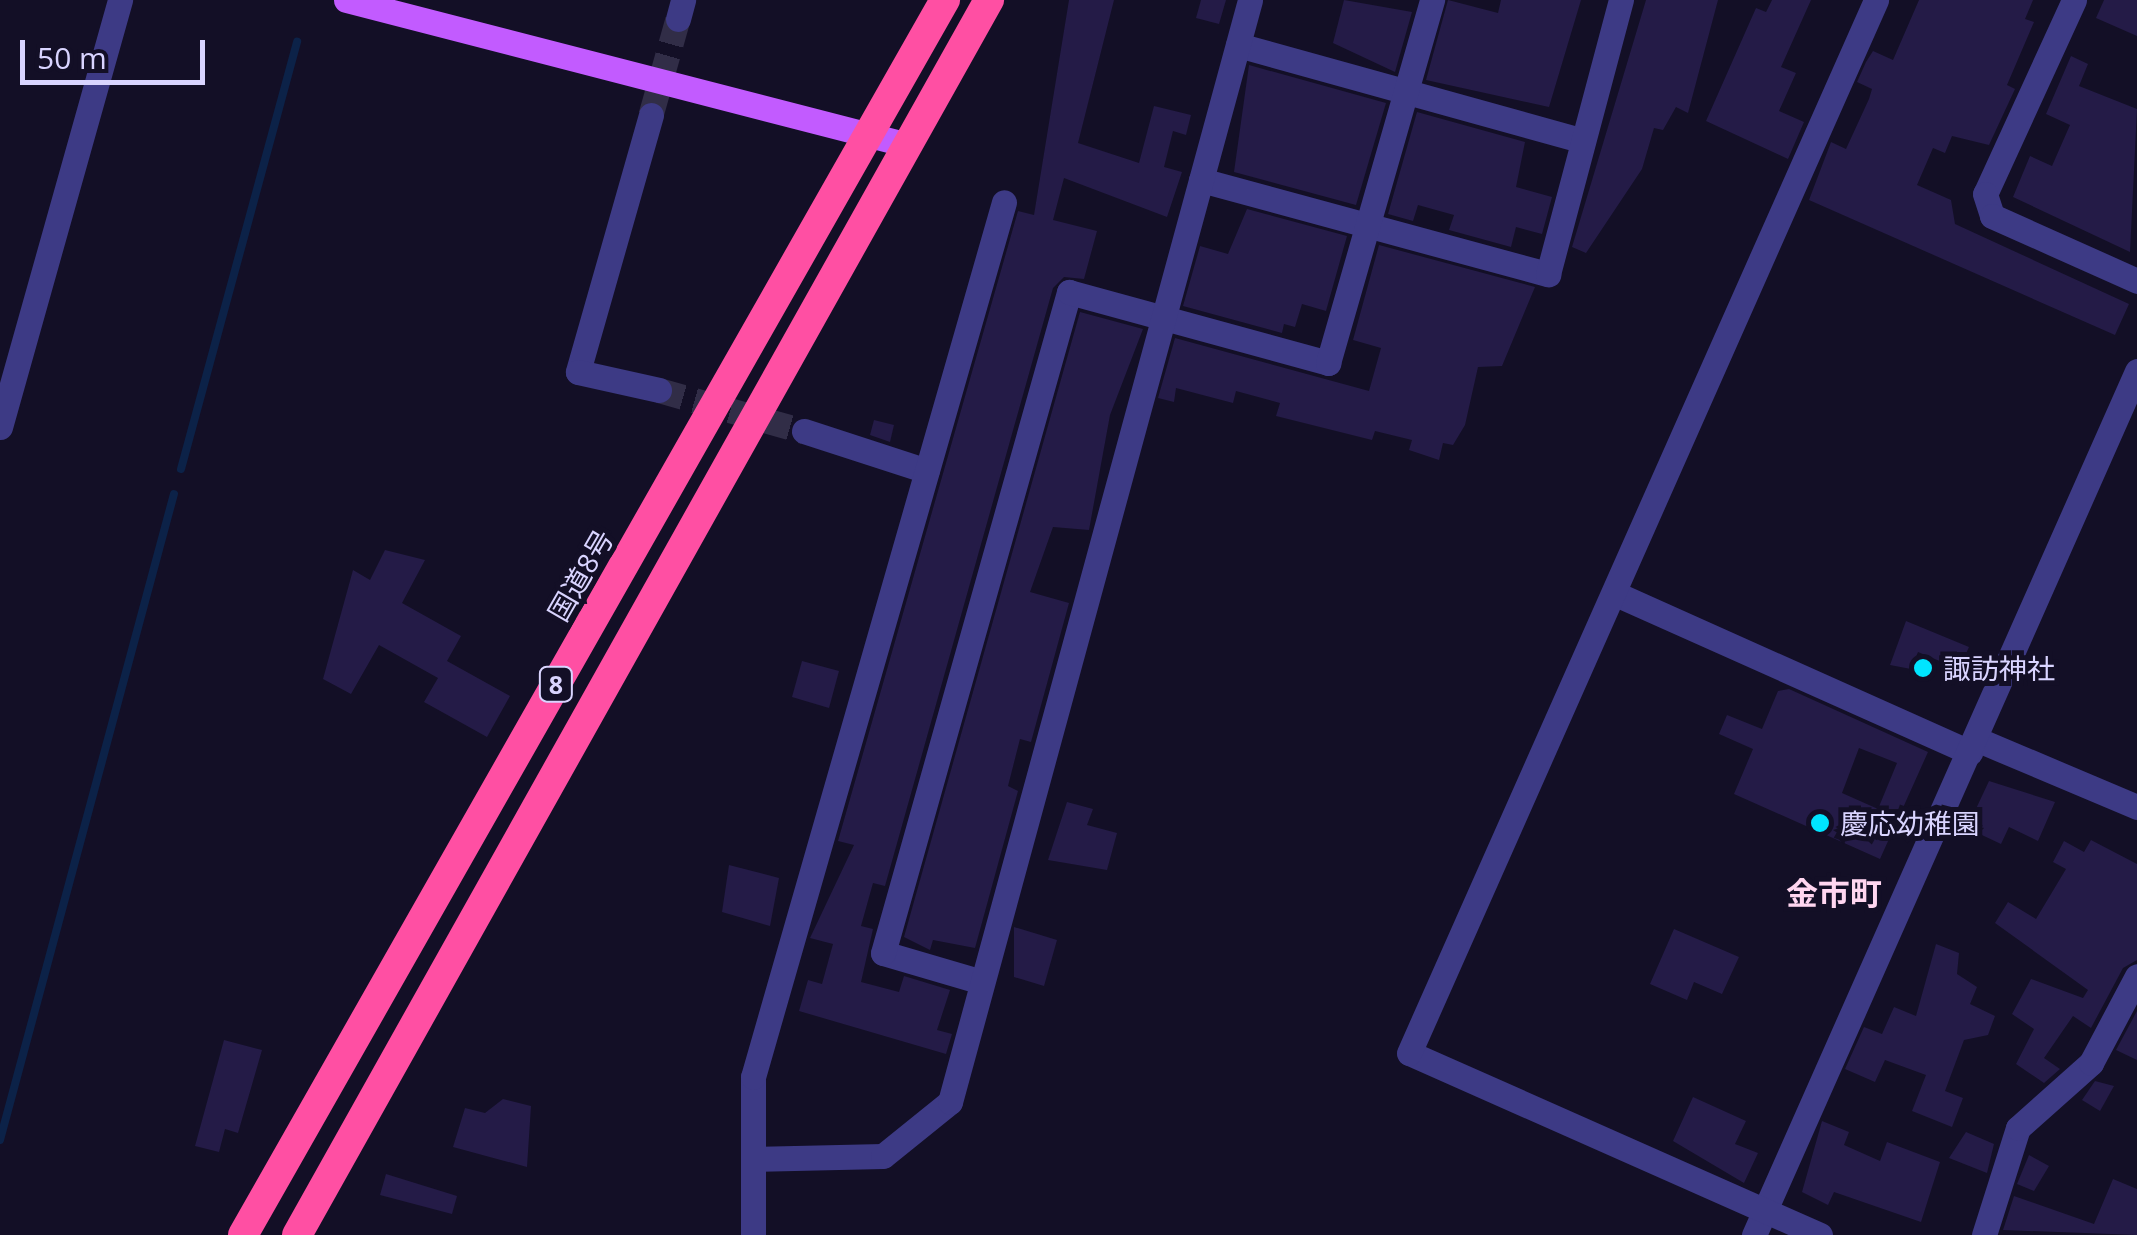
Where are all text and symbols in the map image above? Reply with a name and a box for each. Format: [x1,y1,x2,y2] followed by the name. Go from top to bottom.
[25,20,210,82] scale bar
[37,37,107,78] text: 50 m
[540,523,620,627] street label: 国道8号
[1943,651,2055,685] place label: 諏訪神社
[1912,657,1934,679] marker: 諏訪神社
[538,664,574,704] road number: 8
[1840,806,1980,840] place label: 慶応幼稚園
[1809,812,1831,834] marker: 慶応幼稚園
[1786,874,1882,912] district label: 金市町

